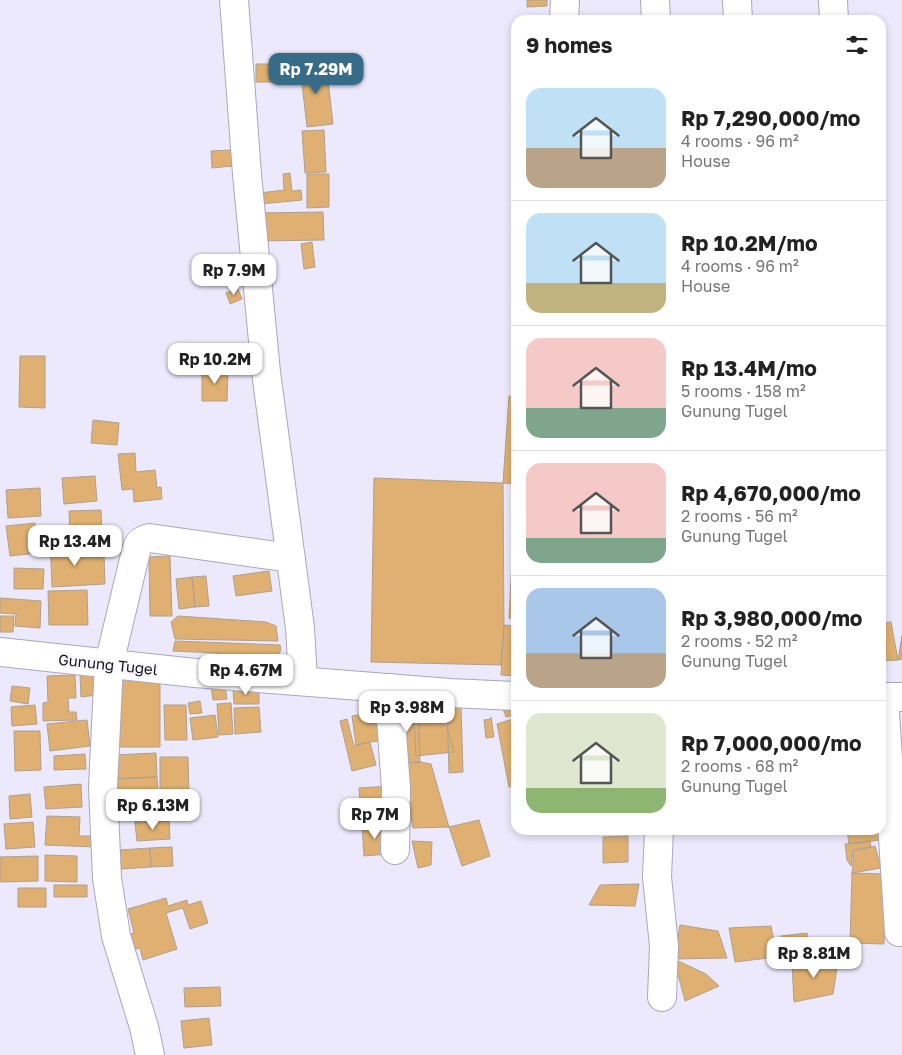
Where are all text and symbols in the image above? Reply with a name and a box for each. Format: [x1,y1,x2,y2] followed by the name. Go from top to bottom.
[843,31,871,59] icon: filters
[526,32,612,58] text: 9 homes
[264,52,368,95] pin: Rp 7.29M
[280,59,352,79] text: Rp 7.29M
[681,105,860,131] text: Rp 7,290,000/mo
[566,108,626,168] icon: home
[681,131,799,151] text: 4 rooms · 96 m²
[681,151,730,171] text: House
[681,230,818,256] text: Rp 10.2M/mo
[566,233,626,293] icon: home
[188,254,280,296] pin: Rp 7.9M
[681,256,799,276] text: 4 rooms · 96 m²
[202,260,266,280] text: Rp 7.9M
[681,276,730,296] text: House
[163,342,267,385] pin: Rp 10.2M
[179,349,251,369] text: Rp 10.2M
[681,355,817,381] text: Rp 13.4M/mo
[566,358,626,418] icon: home
[681,381,806,401] text: 5 rooms · 158 m²
[681,401,788,421] text: Gunung Tugel
[681,480,861,506] text: Rp 4,670,000/mo
[566,483,626,543] icon: home
[681,506,798,526] text: 2 rooms · 56 m²
[23,524,127,567] pin: Rp 13.4M
[681,526,788,546] text: Gunung Tugel
[39,531,111,551] text: Rp 13.4M
[681,605,862,631] text: Rp 3,980,000/mo
[566,608,626,668] icon: home
[681,631,797,651] text: 2 rooms · 52 m²
[57,650,159,678] street label: Gunung Tugel
[681,651,788,671] text: Gunung Tugel
[194,654,298,696] pin: Rp 4.67M
[209,660,283,680] text: Rp 4.67M
[355,690,459,733] pin: Rp 3.98M
[370,697,444,717] text: Rp 3.98M
[681,730,862,756] text: Rp 7,000,000/mo
[566,733,626,793] icon: home
[681,756,798,776] text: 2 rooms · 68 m²
[681,776,788,796] text: Gunung Tugel
[101,788,205,831] pin: Rp 6.13M
[117,795,189,815] text: Rp 6.13M
[340,798,410,840] pin: Rp 7M
[351,804,399,824] text: Rp 7M
[762,936,866,979] pin: Rp 8.81M
[777,943,851,963] text: Rp 8.81M

